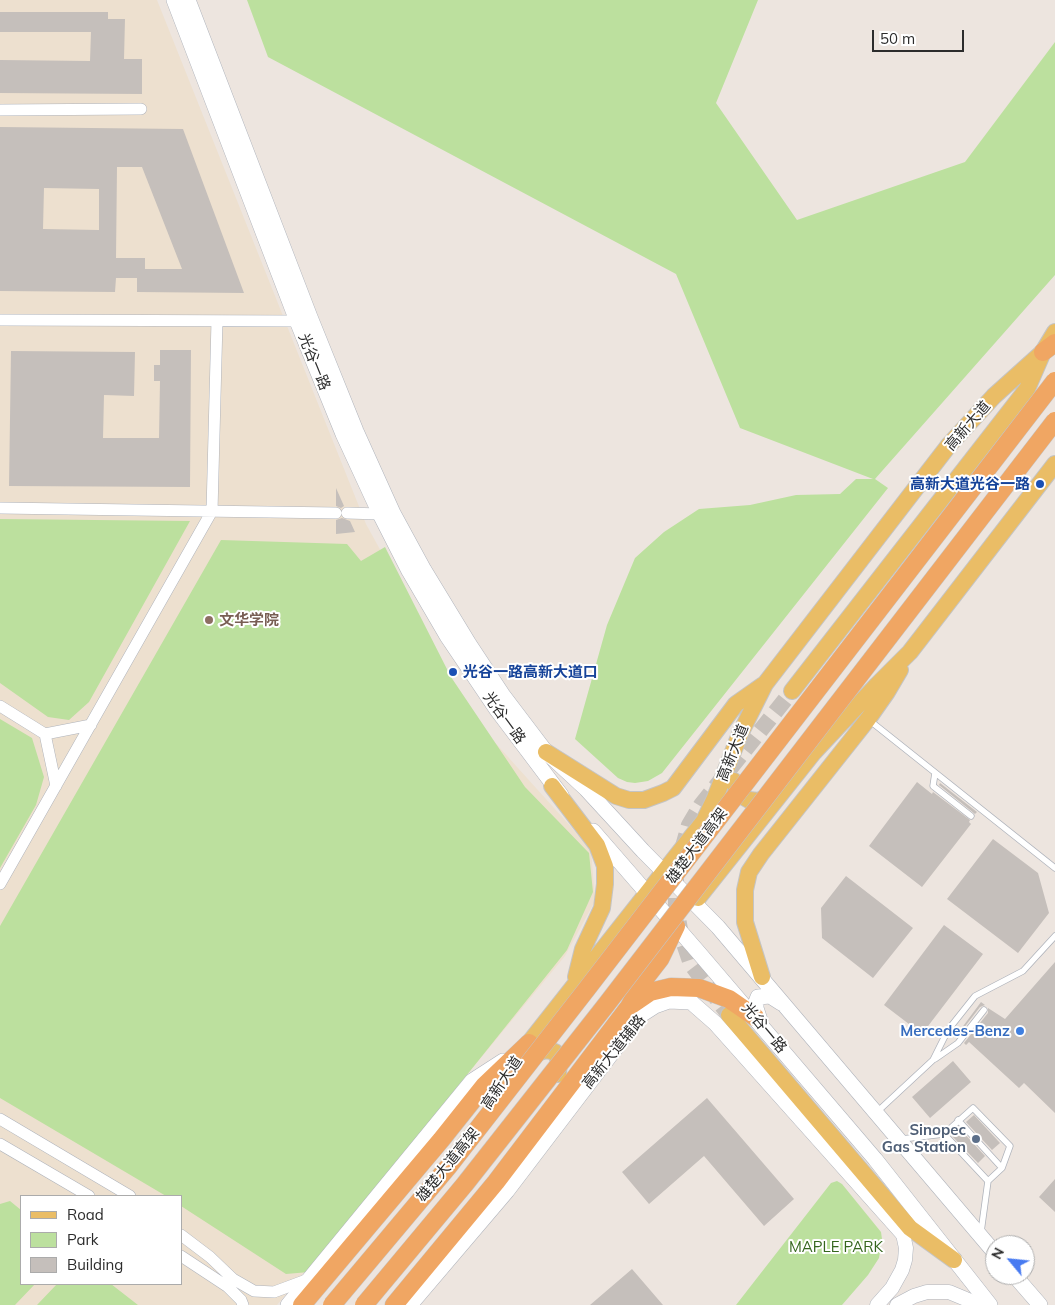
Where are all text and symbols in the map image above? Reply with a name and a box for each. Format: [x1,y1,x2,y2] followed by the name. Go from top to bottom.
[875,20,968,52] scale bar
[880,29,915,48] text: 50 m
[294,331,334,393] street label: 光谷一路
[942,397,994,455] street label: 高新大道
[910,475,1030,493] place label: 高新大道光谷一路
[1034,478,1046,490] marker: 高新大道光谷一路
[219,611,279,629] place label: 文华学院
[203,614,215,626] marker: 文华学院
[463,663,598,681] place label: 光谷一路高新大道口
[447,666,459,678] marker: 光谷一路高新大道口
[479,688,529,748] street label: 光谷一路
[713,722,753,784] street label: 高新大道
[663,805,731,887] street label: 雄楚大道高架
[738,999,790,1057] street label: 光谷一路
[579,1011,649,1093] street label: 高新大道辅路
[900,1022,1010,1040] place label: Mercedes-Benz
[1014,1025,1026,1037] marker: Mercedes-Benz
[478,1053,526,1113] street label: 高新大道
[882,1121,966,1156] place label: Sinopec Gas Station
[413,1124,483,1206] street label: 雄楚大道高架
[970,1133,982,1145] marker: Sinopec Gas Station
[20,1195,182,1285] legend
[67,1205,104,1224] text: Road
[67,1230,99,1249] text: Park
[985,1235,1035,1285] north arrow
[789,1238,883,1256] park label: MAPLE PARK
[987,1245,1008,1262] text: N
[67,1255,123,1274] text: Building

